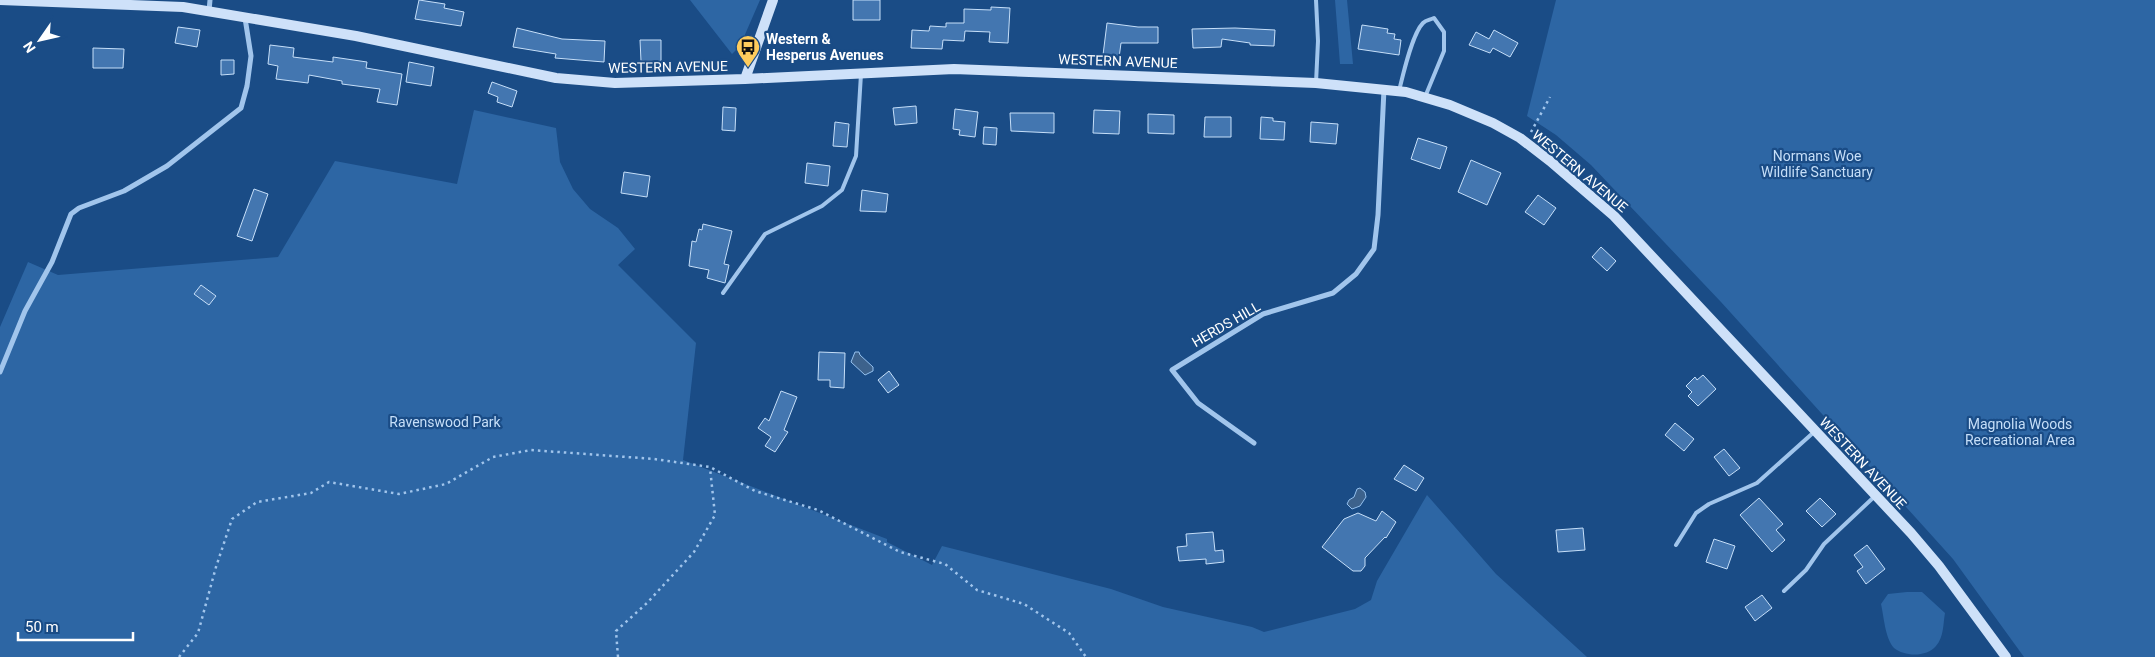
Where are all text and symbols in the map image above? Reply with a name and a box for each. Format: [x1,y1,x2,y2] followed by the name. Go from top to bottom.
[15,15,65,65] north arrow
[766,31,884,63] place label: Western & Hesperus Avenues
[735,34,761,68] bus stop icon: Western & Hesperus Avenues
[20,39,39,56] text: N
[1058,51,1178,71] street label: WESTERN AVENUE
[608,58,728,76] street label: WESTERN AVENUE
[1529,126,1631,216] street label: WESTERN AVENUE
[1761,148,1873,180] park label: Normans Woe Wildlife Sanctuary
[1189,298,1263,350] street label: HERDS HILL
[389,414,502,430] park label: Ravenswood Park
[1816,414,1910,512] street label: WESTERN AVENUE
[1965,416,2075,448] park label: Magnolia Woods Recreational Area
[18,610,132,642] scale bar
[25,618,59,636] text: 50 m

